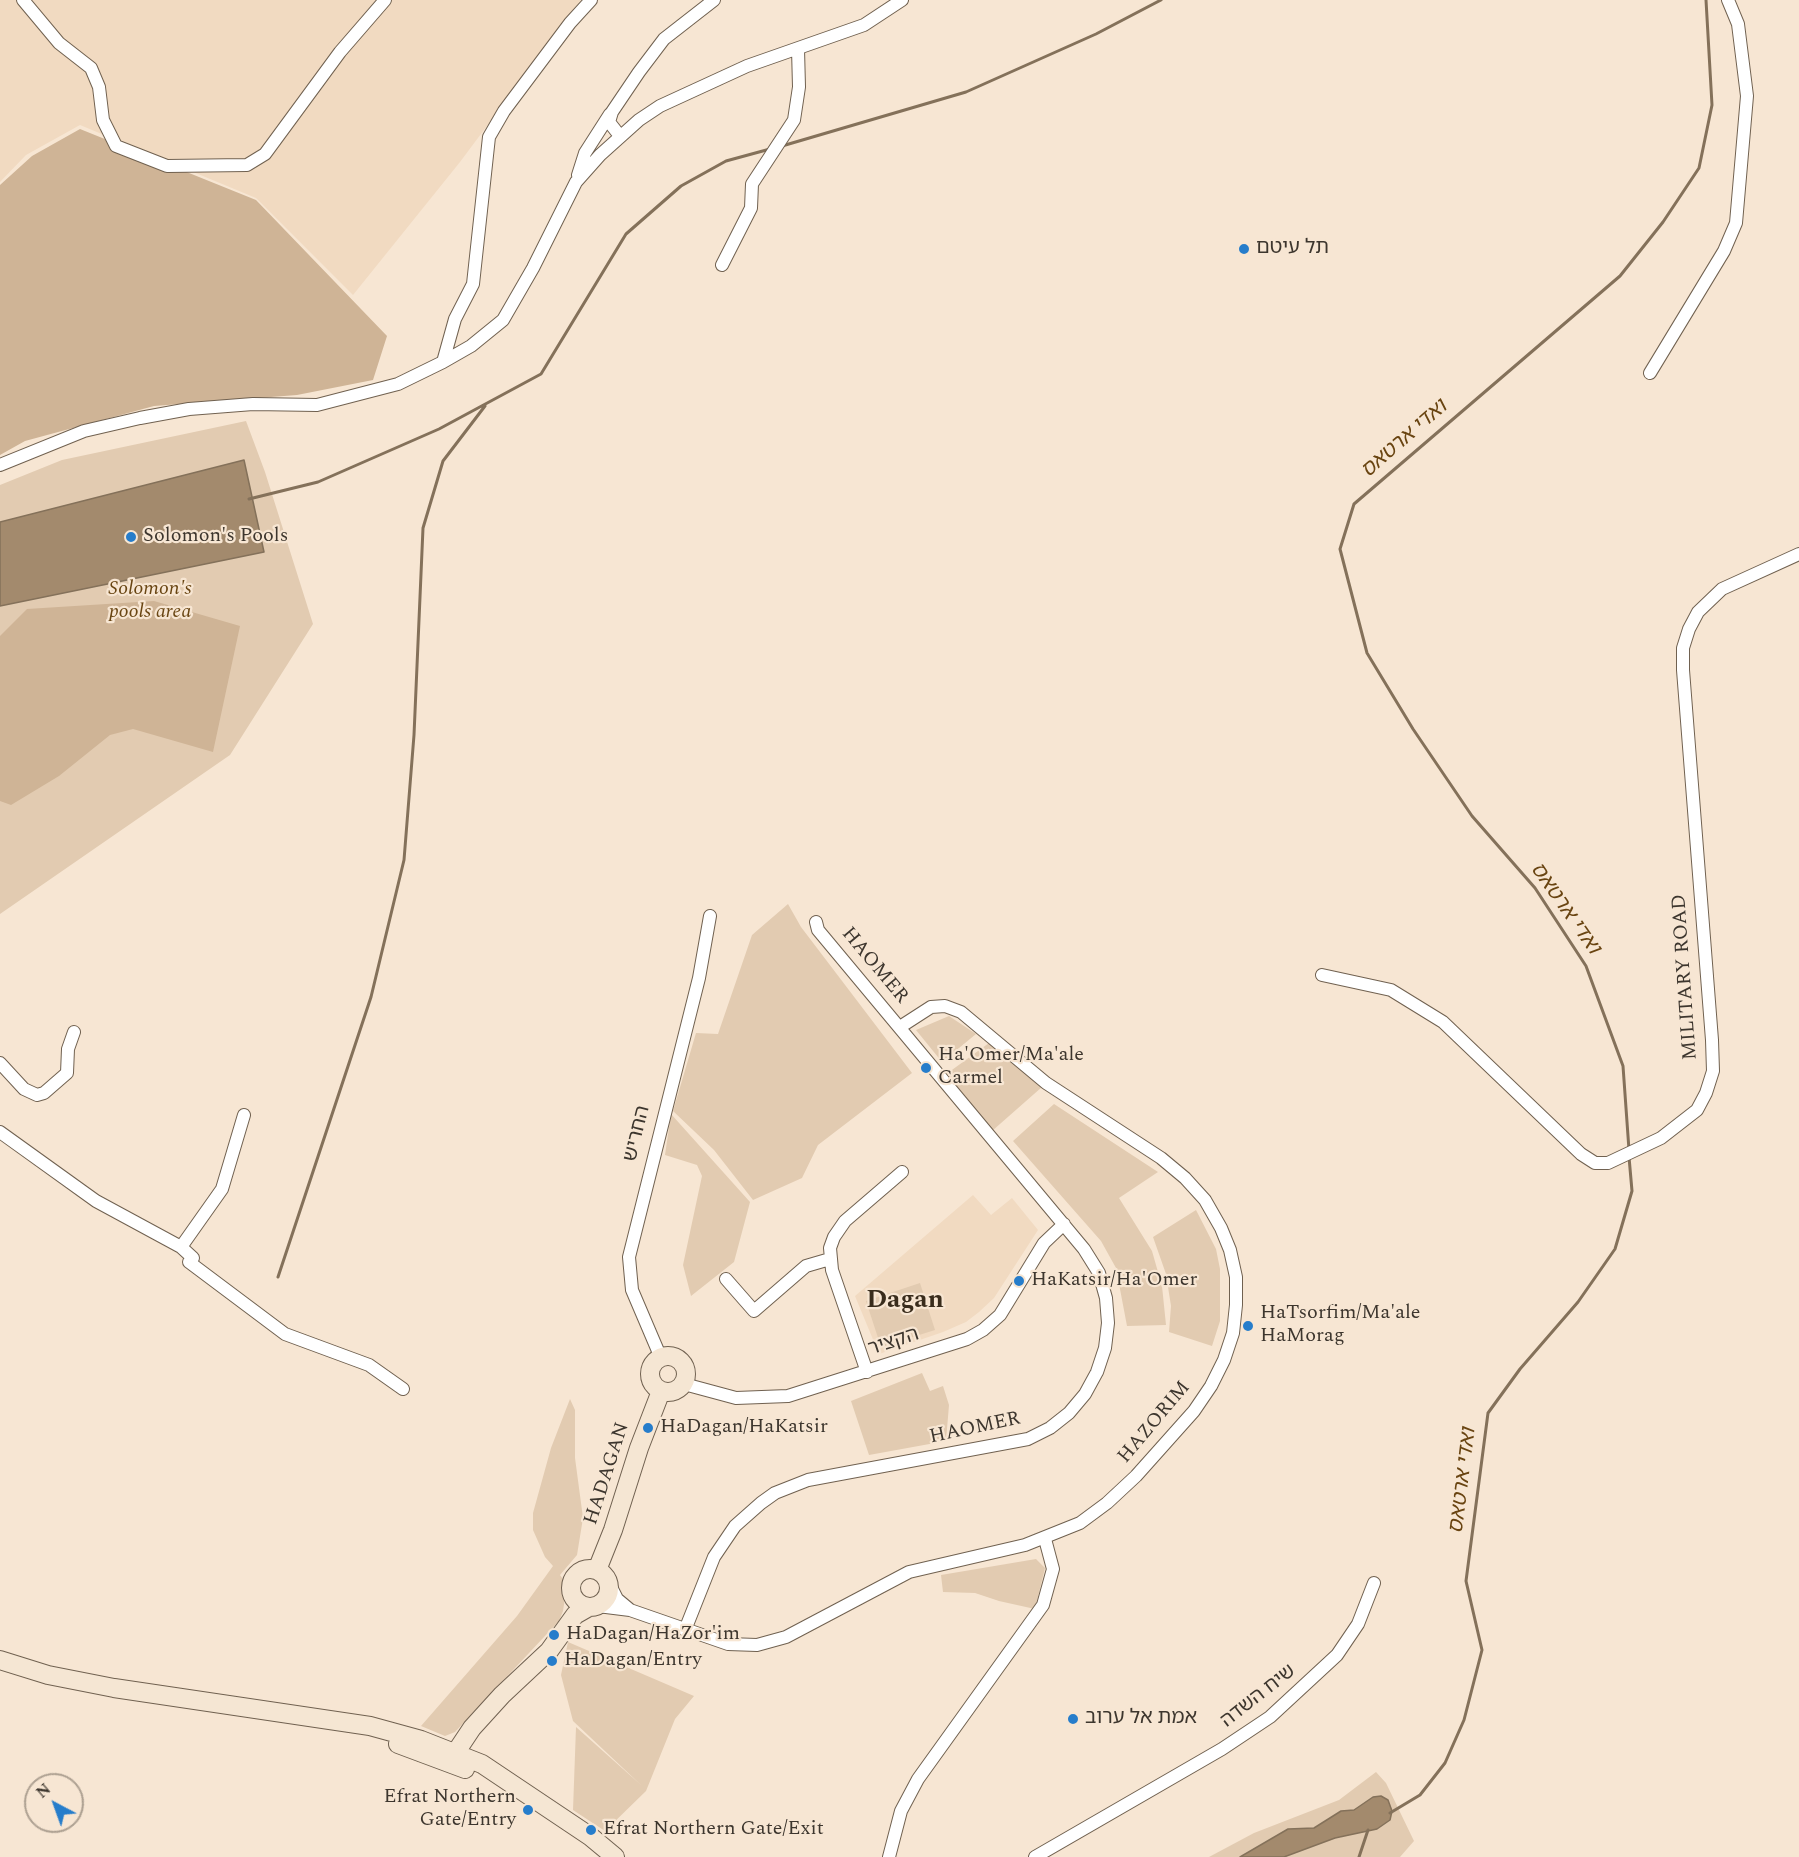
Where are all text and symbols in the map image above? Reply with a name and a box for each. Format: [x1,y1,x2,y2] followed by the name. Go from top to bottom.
[1256,237,1329,261] place label: תל עיטם
[1237,242,1251,256] marker: תל עיטם
[1357,396,1453,484] water label: ואדי ארטאס
[143,525,288,549] place label: Solomon's Pools
[124,530,138,544] marker: Solomon's Pools
[108,578,192,625] park label: Solomon's pools area
[1523,858,1605,960] water label: ואדי ארטאס
[1668,893,1704,1061] street label: MILITARY ROAD
[835,923,913,1009] street label: HAOMER
[938,1044,1084,1091] place label: Ha'Omer/Ma'ale Carmel
[919,1061,933,1075] marker: Ha'Omer/Ma'ale Carmel
[619,1104,657,1164] street label: החריש
[1031,1269,1197,1293] place label: HaKatsir/Ha'Omer
[1012,1274,1026,1288] marker: HaKatsir/Ha'Omer
[866,1286,944,1318] district label: Dagan
[1260,1302,1421,1349] place label: HaTsorfim/Ma'ale HaMorag
[1241,1319,1255,1333] marker: HaTsorfim/Ma'ale HaMorag
[866,1324,922,1362] street label: הקציר
[1114,1377,1196,1469] street label: HAZORIM
[927,1408,1023,1450] street label: HAOMER
[660,1416,828,1440] place label: HaDagan/HaKatsir
[580,1420,636,1528] street label: HADAGAN
[641,1421,655,1435] marker: HaDagan/HaKatsir
[1445,1427,1483,1535] water label: ואדי ארטאס
[566,1623,740,1647] place label: HaDagan/HaZor'im
[547,1628,561,1642] marker: HaDagan/HaZor'im
[564,1649,702,1673] place label: HaDagan/Entry
[545,1654,559,1668] marker: HaDagan/Entry
[1217,1660,1301,1734] street label: שיח השדה
[1085,1707,1197,1731] place label: אמת אל ערוב
[1066,1712,1080,1726] marker: אמת אל ערוב
[24,1773,84,1833] north arrow
[31,1778,56,1804] text: N
[383,1786,516,1833] place label: Efrat Northern Gate/Entry
[521,1803,535,1817] marker: Efrat Northern Gate/Entry
[603,1818,824,1842] place label: Efrat Northern Gate/Exit
[584,1823,598,1837] marker: Efrat Northern Gate/Exit

